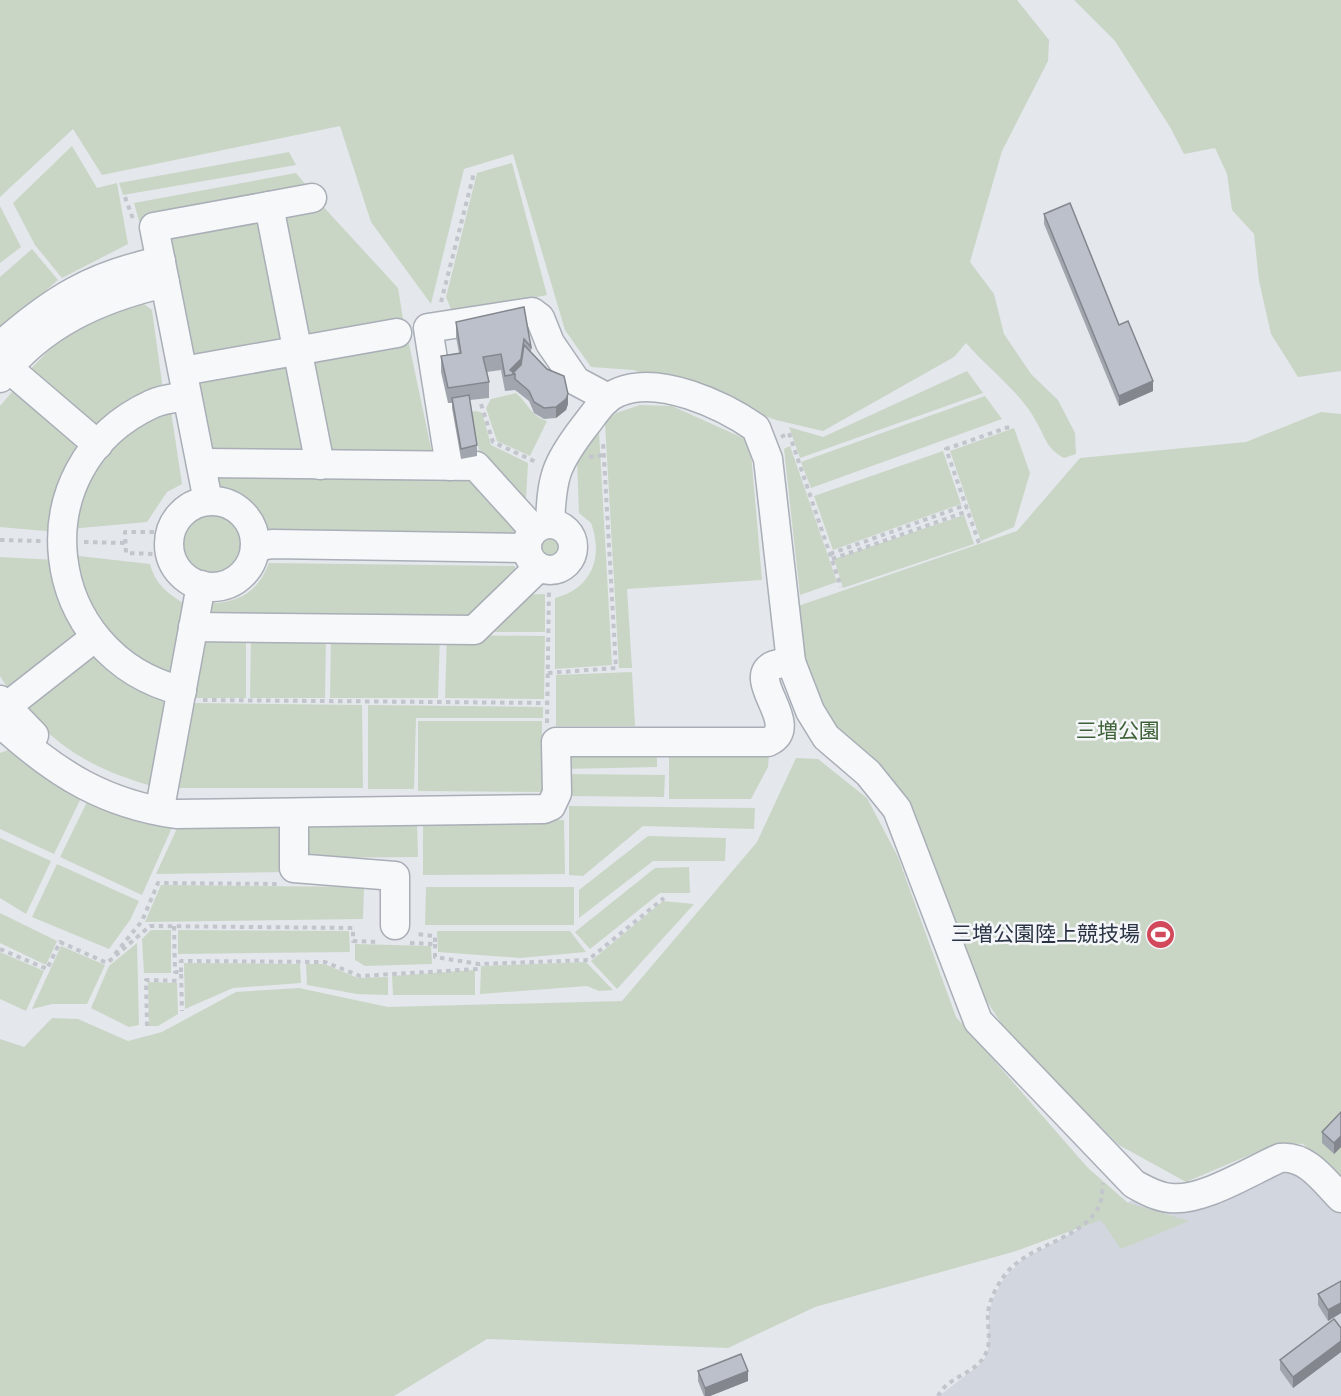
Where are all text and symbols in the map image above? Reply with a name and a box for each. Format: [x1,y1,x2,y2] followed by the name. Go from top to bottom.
[1076,717,1160,743] park label: 三増公園
[1145,918,1177,950] sports icon: 三増公園陸上競技場
[951,920,1140,946] place label: 三増公園陸上競技場

